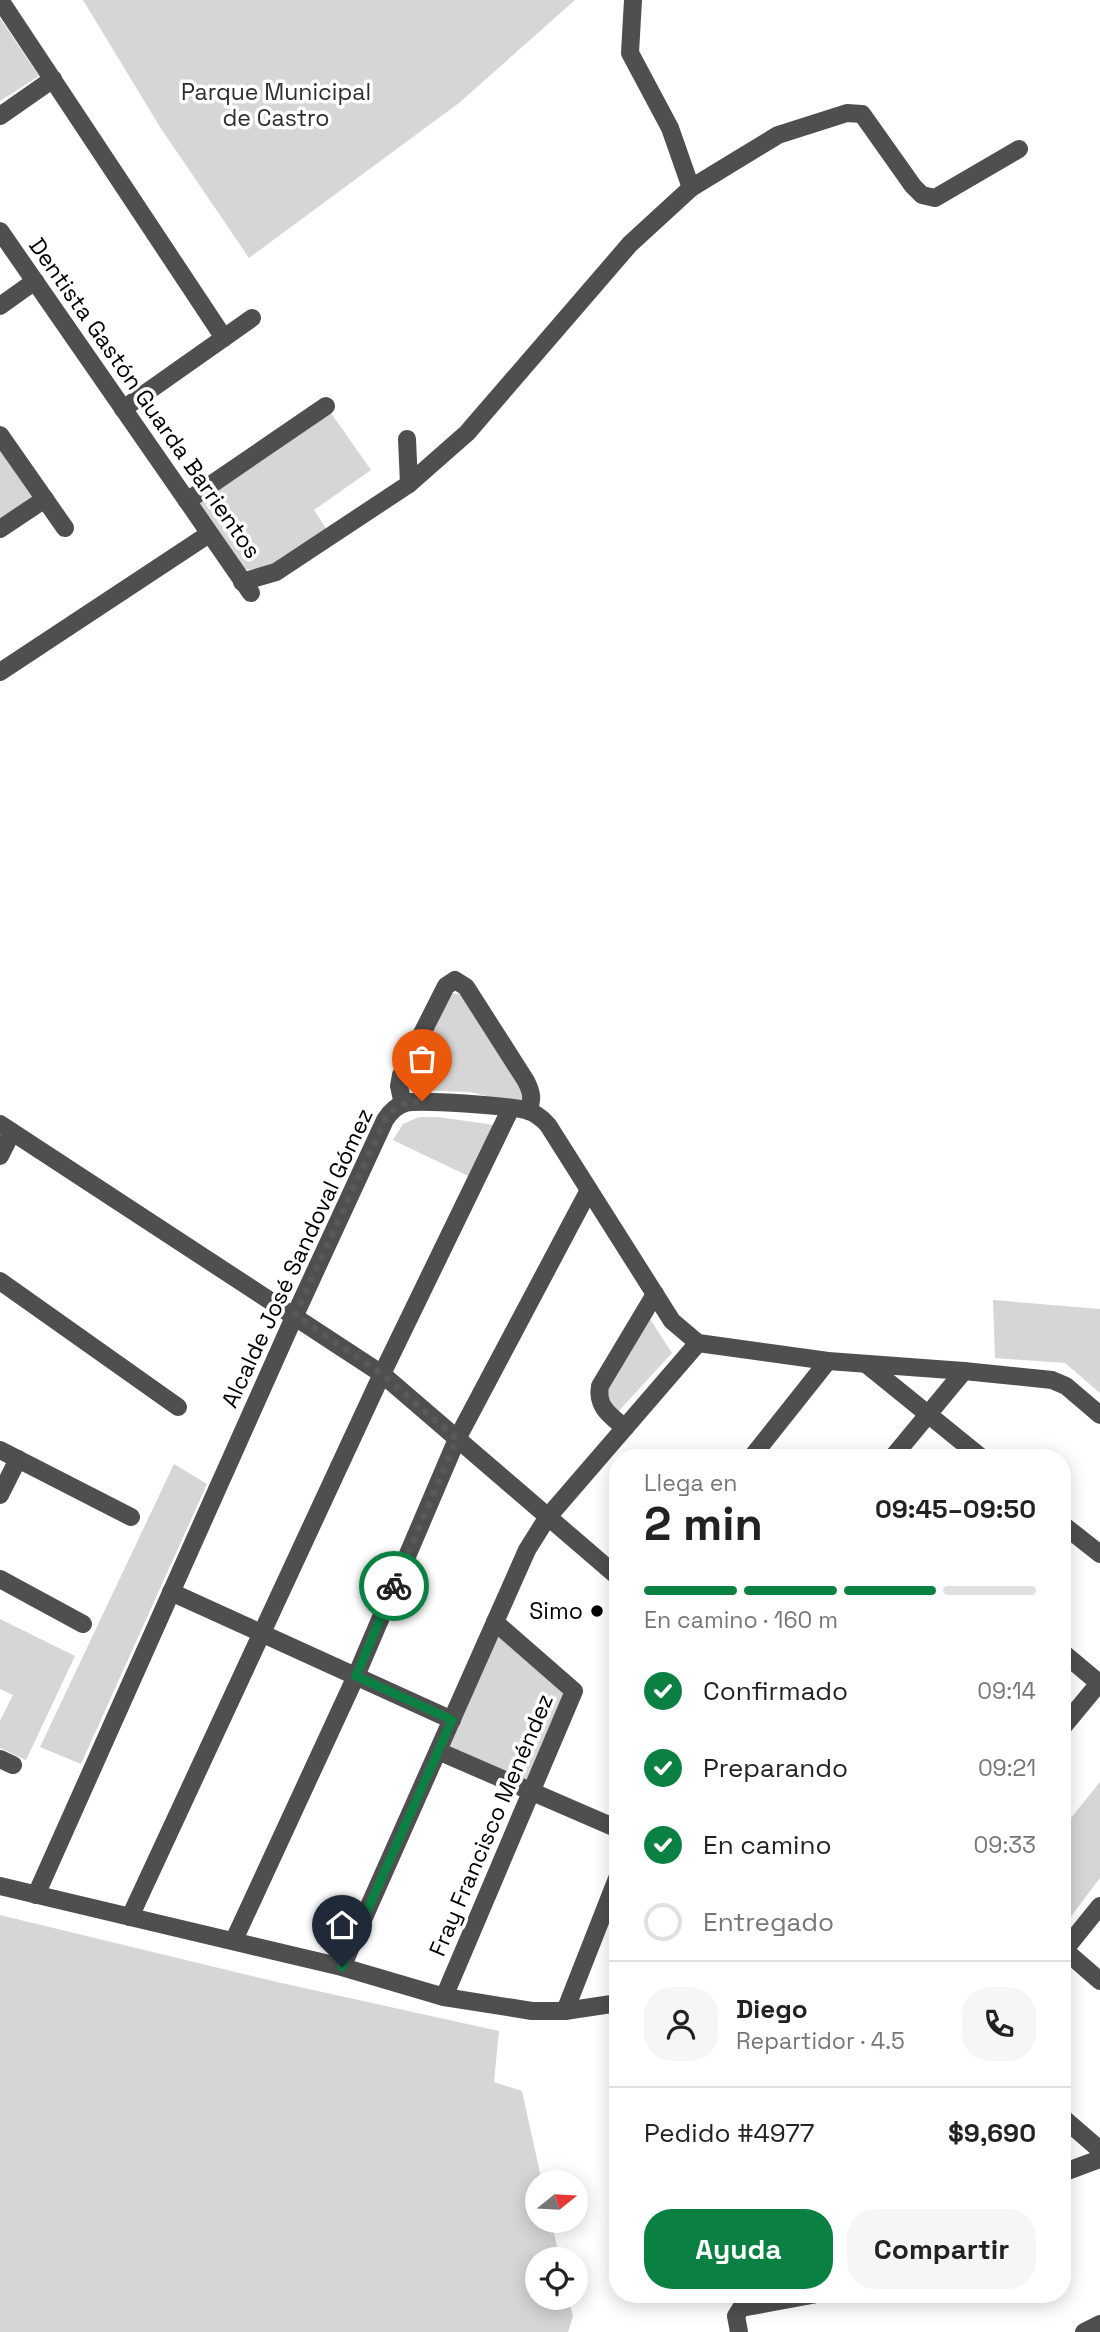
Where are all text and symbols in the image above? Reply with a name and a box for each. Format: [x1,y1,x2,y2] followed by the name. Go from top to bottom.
[181,77,371,133] park label: Parque Municipal de Castro
[22,232,268,564] street label: Dentista Gastón Guarda Barrientos
[392,1029,452,1101] pin
[403,1040,441,1078] icon: bag
[214,1103,380,1413] street label: Alcalde José Sandoval Gómez
[644,1468,737,1498] text: Llega en
[875,1492,1036,1526] text: 09:45–09:50
[644,1495,763,1553] text: 2 min
[359,1551,429,1621] courier
[375,1567,413,1605] icon: bike
[529,1596,583,1626] place label: Simo
[589,1603,605,1619] marker: Simo
[644,1605,838,1635] text: En camino · 160 m
[644,1672,682,1710] icon: check
[703,1674,848,1708] text: Confirmado
[977,1676,1036,1706] text: 09:14
[422,1689,560,1961] street label: Fray Francisco Menéndez
[644,1749,682,1787] icon: check
[703,1751,848,1785] text: Preparando
[978,1753,1036,1783] text: 09:21
[644,1826,682,1864] icon: check
[703,1828,832,1862] text: En camino
[974,1830,1036,1860] text: 09:33
[312,1895,372,1967] pin
[703,1905,834,1939] text: Entregado
[323,1906,361,1944] icon: home
[644,1987,718,2061] button: person
[962,1987,1036,2061] button: phone
[736,1992,808,2026] text: Diego
[736,2026,905,2056] text: Repartidor · 4.5
[644,2116,815,2150] text: Pedido #4977
[948,2116,1036,2150] text: $9,690
[525,2170,588,2233] north arrow
[525,2170,588,2310] map controls
[644,2209,833,2289] button: Ayuda
[847,2209,1036,2289] button: Compartir
[525,2247,588,2310] button: locate

